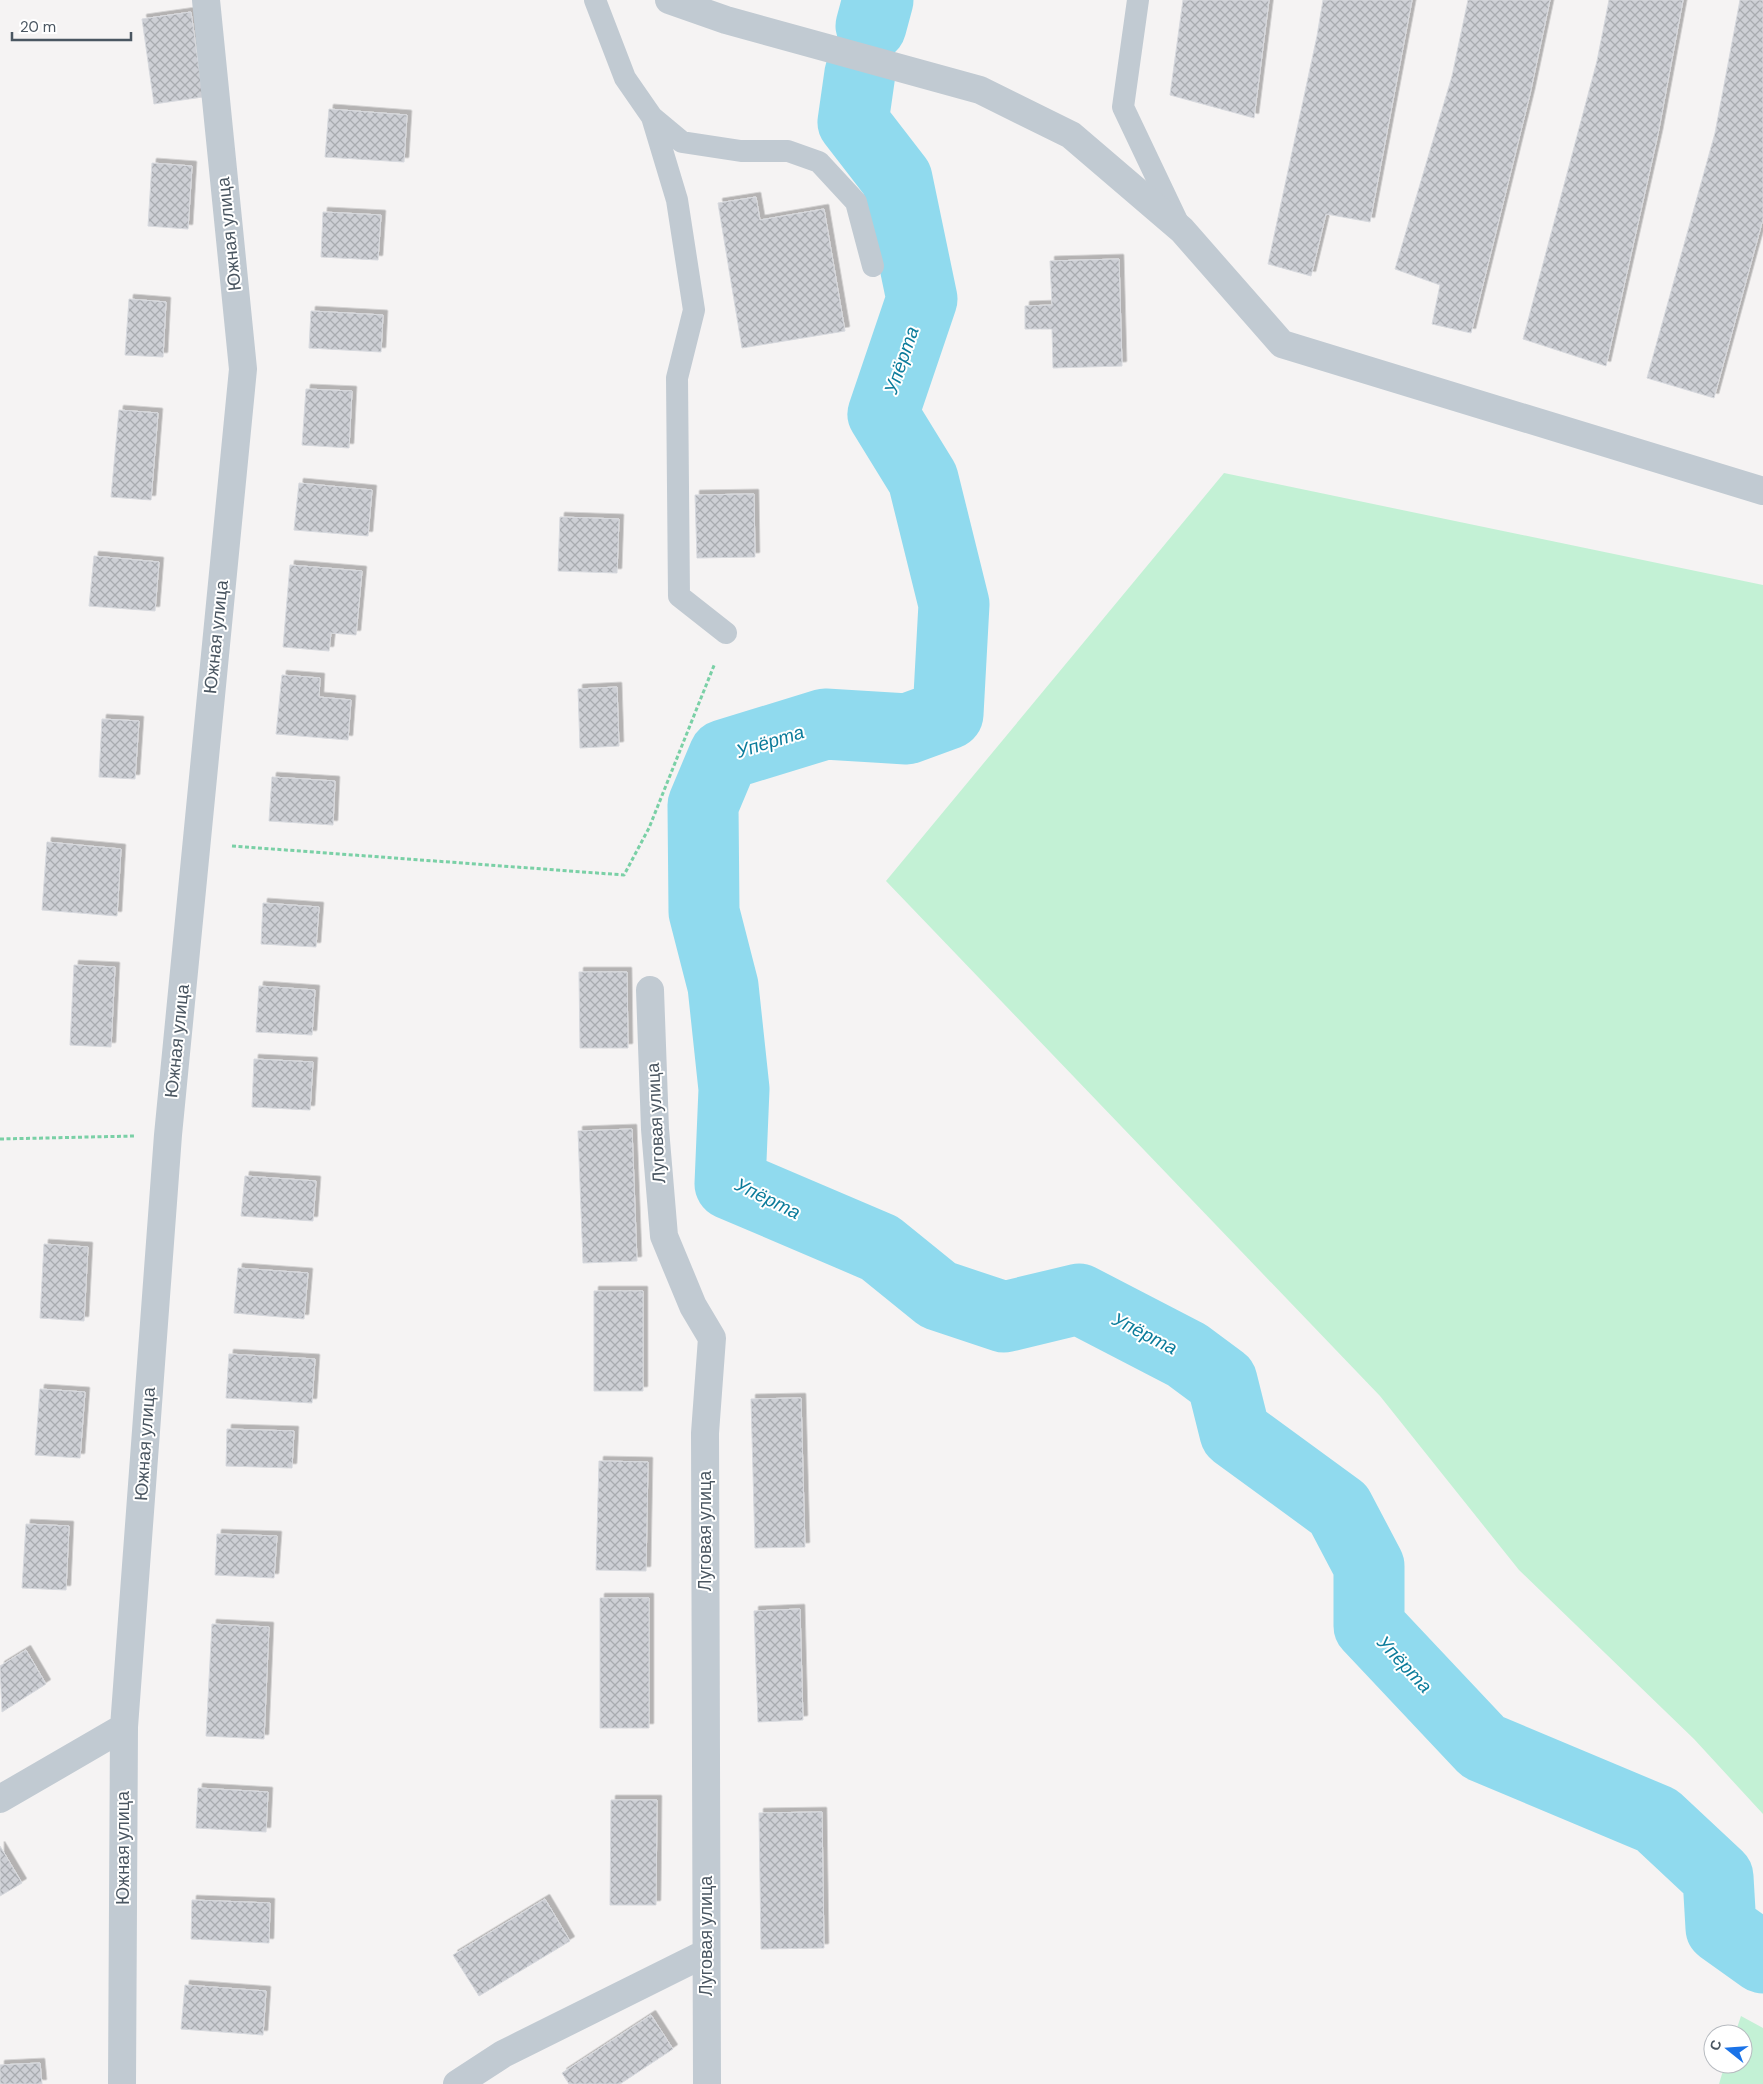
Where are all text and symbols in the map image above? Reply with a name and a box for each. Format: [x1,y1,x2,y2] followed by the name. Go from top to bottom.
[12,10,131,42] scale bar
[20,17,56,37] text: 20 m
[211,175,247,292] street label: Южная улица
[878,323,925,398] water label: Упёрта
[198,578,234,695] street label: Южная улица
[732,719,807,764] water label: Упёрта
[159,982,195,1099] street label: Южная улица
[641,1061,671,1184] street label: Луговая улица
[730,1171,805,1225] water label: Упёрта
[1107,1306,1182,1360] water label: Упёрта
[129,1385,161,1502] street label: Южная улица
[693,1470,717,1591] street label: Луговая улица
[1371,1630,1438,1698] water label: Упёрта
[111,1790,135,1905] street label: Южная улица
[694,1875,718,1996] street label: Луговая улица
[1703,2024,1753,2074] north arrow
[1705,2038,1726,2053] text: С

